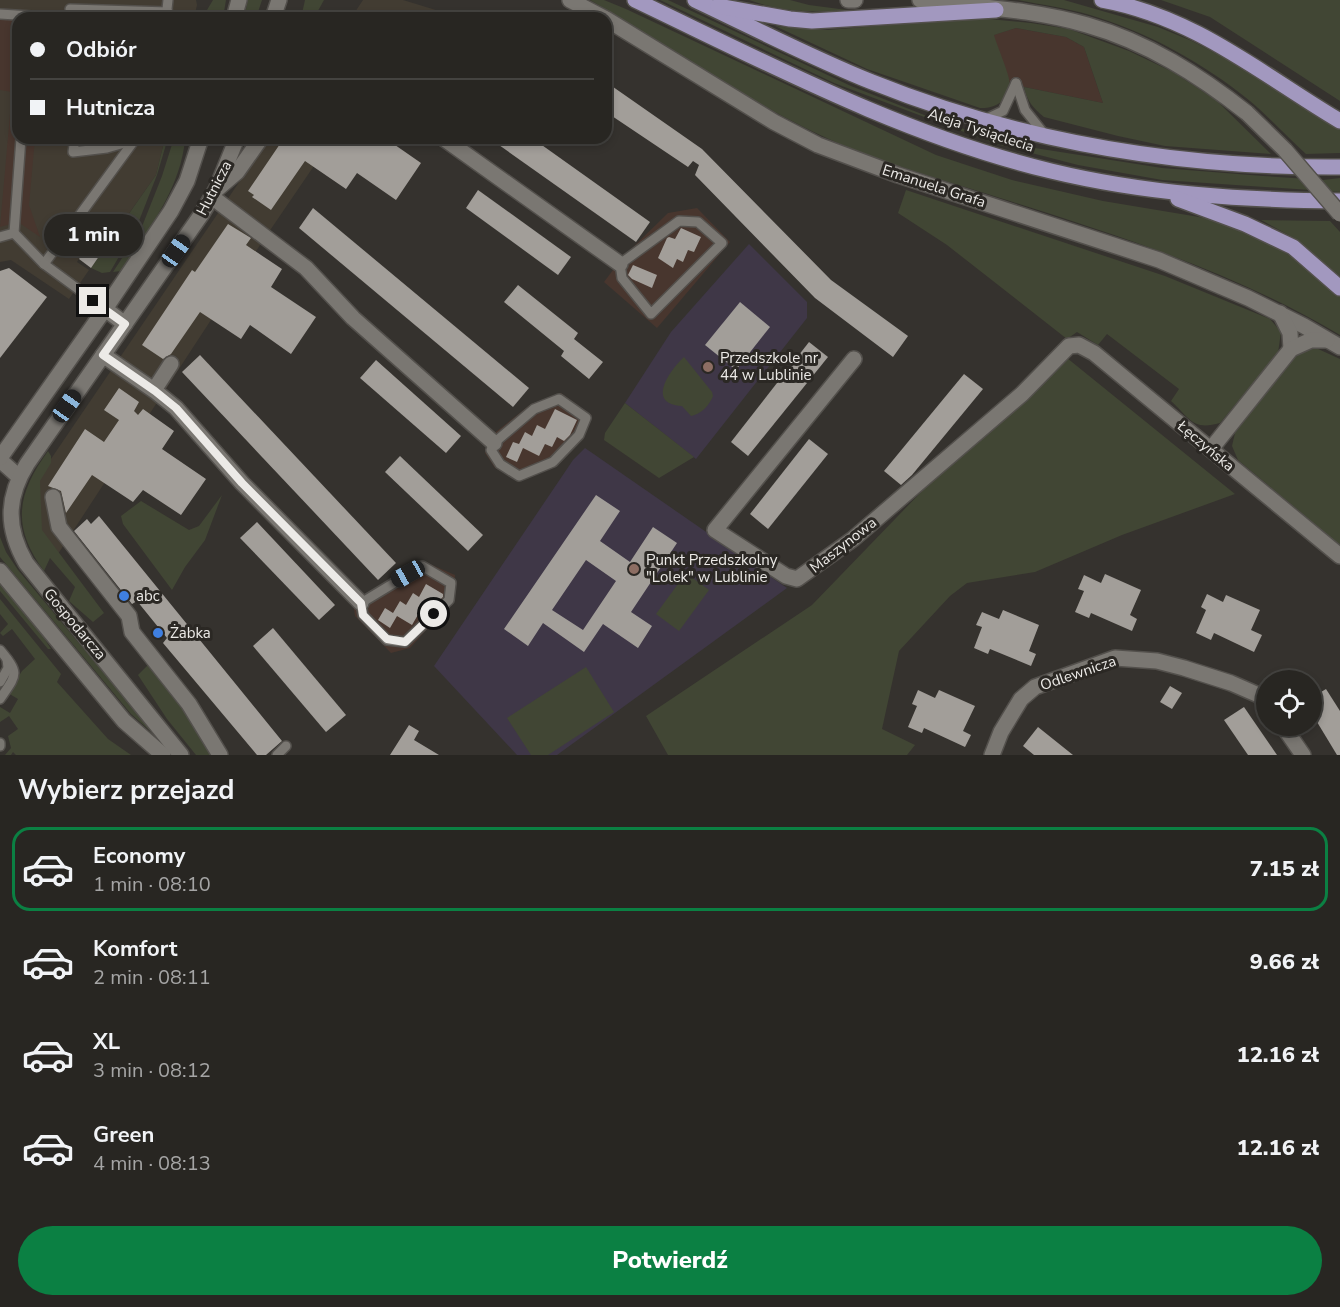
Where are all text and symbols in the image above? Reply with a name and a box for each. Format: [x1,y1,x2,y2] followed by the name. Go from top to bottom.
[66,35,137,65] text: Odbiór
[66,93,155,123] text: Hutnicza
[925,103,1037,157] street label: Aleja Tysiąclecia
[192,157,236,219] street label: Hutnicza
[880,160,988,212] street label: Emanuela Grafa
[44,214,142,256] callout: 1 min
[67,221,120,248] text: 1 min
[158,231,194,271] car
[79,287,106,314] route end
[720,348,819,385] place label: Przedszkole nr 44 w Lublinie
[701,360,715,374] marker: Przedszkole nr 44 w Lublinie
[49,386,85,426] car
[1173,416,1239,476] street label: Łęczyńska
[805,513,881,577] street label: Maszynowa
[646,550,778,587] place label: Punkt Przedszkolny "Lolek" w Lublinie
[388,557,428,591] car
[627,562,641,576] marker: Punkt Przedszkolny "Lolek" w Lublinie
[39,584,111,664] street label: Gospodarcza
[136,586,160,606] place label: abc
[117,589,131,603] marker: abc
[420,600,447,627] route start
[170,623,211,643] place label: Żabka
[151,626,165,640] marker: Żabka
[1037,651,1119,695] street label: Odlewnicza
[1256,670,1322,736] map controls
[1256,670,1322,736] button: locate
[18,772,235,809] text: Wybierz przejazd
[93,841,185,871] text: Economy
[21,842,75,896] icon: car
[1250,854,1319,884] text: 7.15 zł
[93,871,211,898] text: 1 min · 08:10
[93,934,177,964] text: Komfort
[21,935,75,989] icon: car
[1250,947,1319,977] text: 9.66 zł
[93,964,211,991] text: 2 min · 08:11
[93,1027,120,1057] text: XL
[21,1028,75,1082] icon: car
[1236,1040,1319,1070] text: 12.16 zł
[93,1057,211,1084] text: 3 min · 08:12
[93,1120,154,1150] text: Green
[21,1121,75,1175] icon: car
[1236,1133,1319,1163] text: 12.16 zł
[93,1150,211,1177] text: 4 min · 08:13
[18,1226,1322,1295] button: Potwierdź

